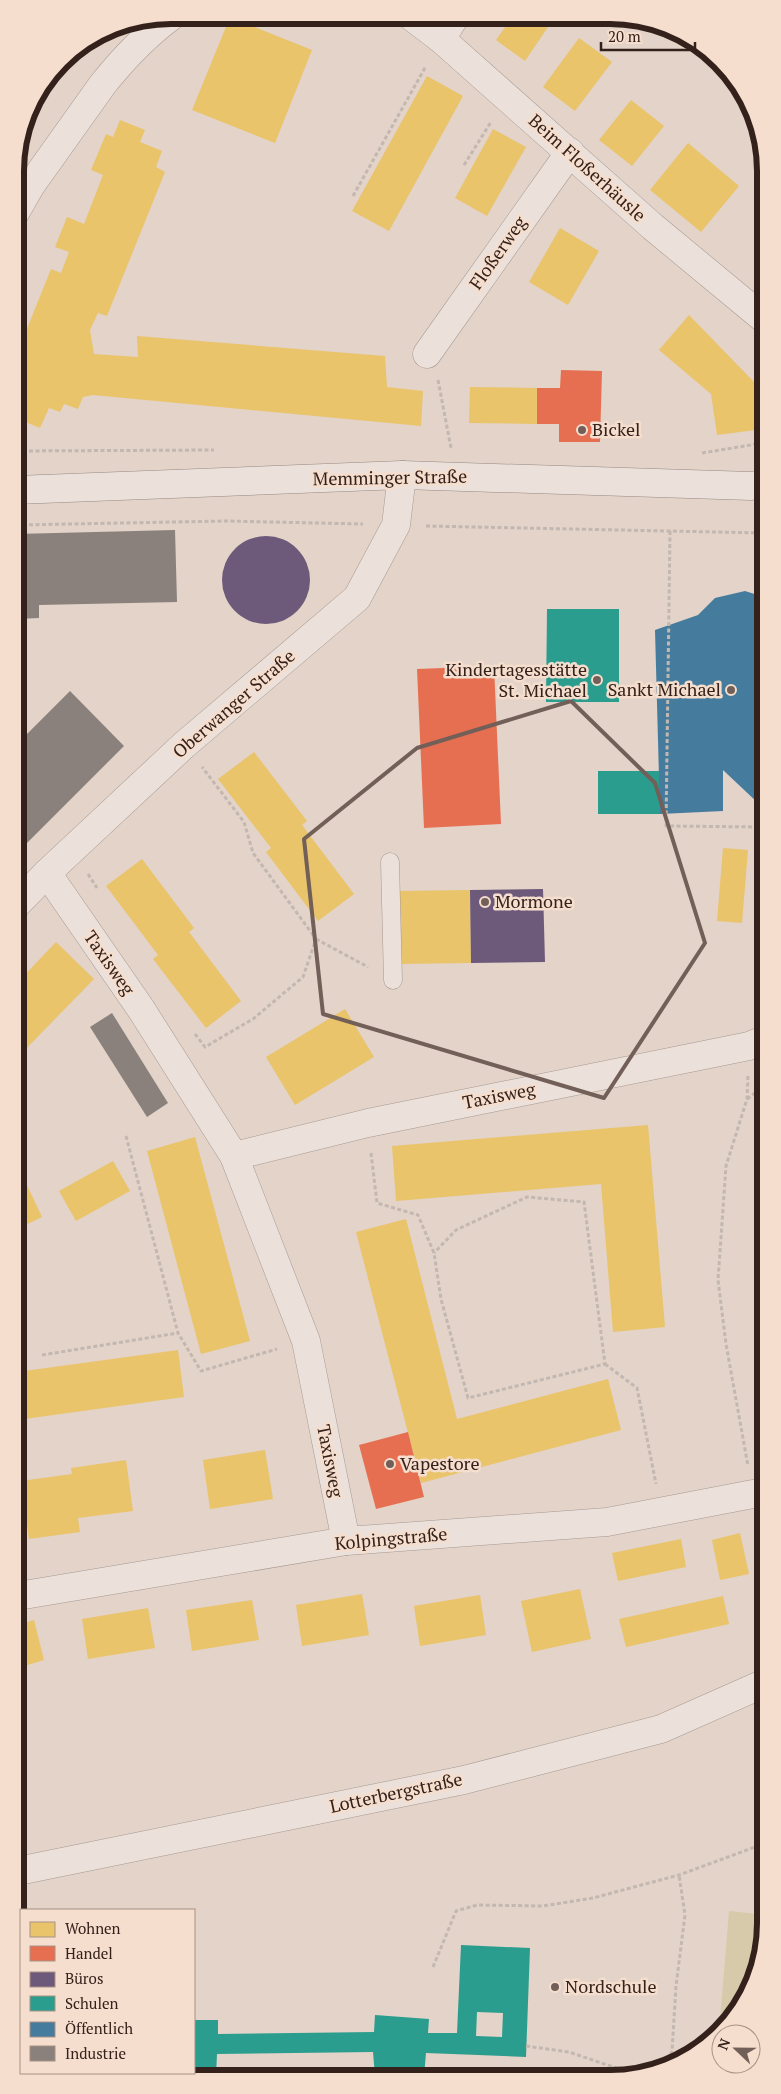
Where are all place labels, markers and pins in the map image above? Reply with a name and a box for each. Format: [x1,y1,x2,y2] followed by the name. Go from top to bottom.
[592,417,640,441] place label: Bickel
[576,424,588,436] marker: Bickel
[445,657,587,702] place label: Kindertagesstätte St. Michael
[591,674,603,686] marker: Kindertagesstätte St. Michael
[608,677,721,701] place label: Sankt Michael
[725,684,737,696] marker: Sankt Michael
[495,889,573,913] place label: Mormone
[479,896,491,908] marker: Mormone
[400,1451,480,1475] place label: Vapestore
[384,1458,396,1470] marker: Vapestore
[565,1974,657,1998] place label: Nordschule
[549,1981,561,1993] marker: Nordschule

